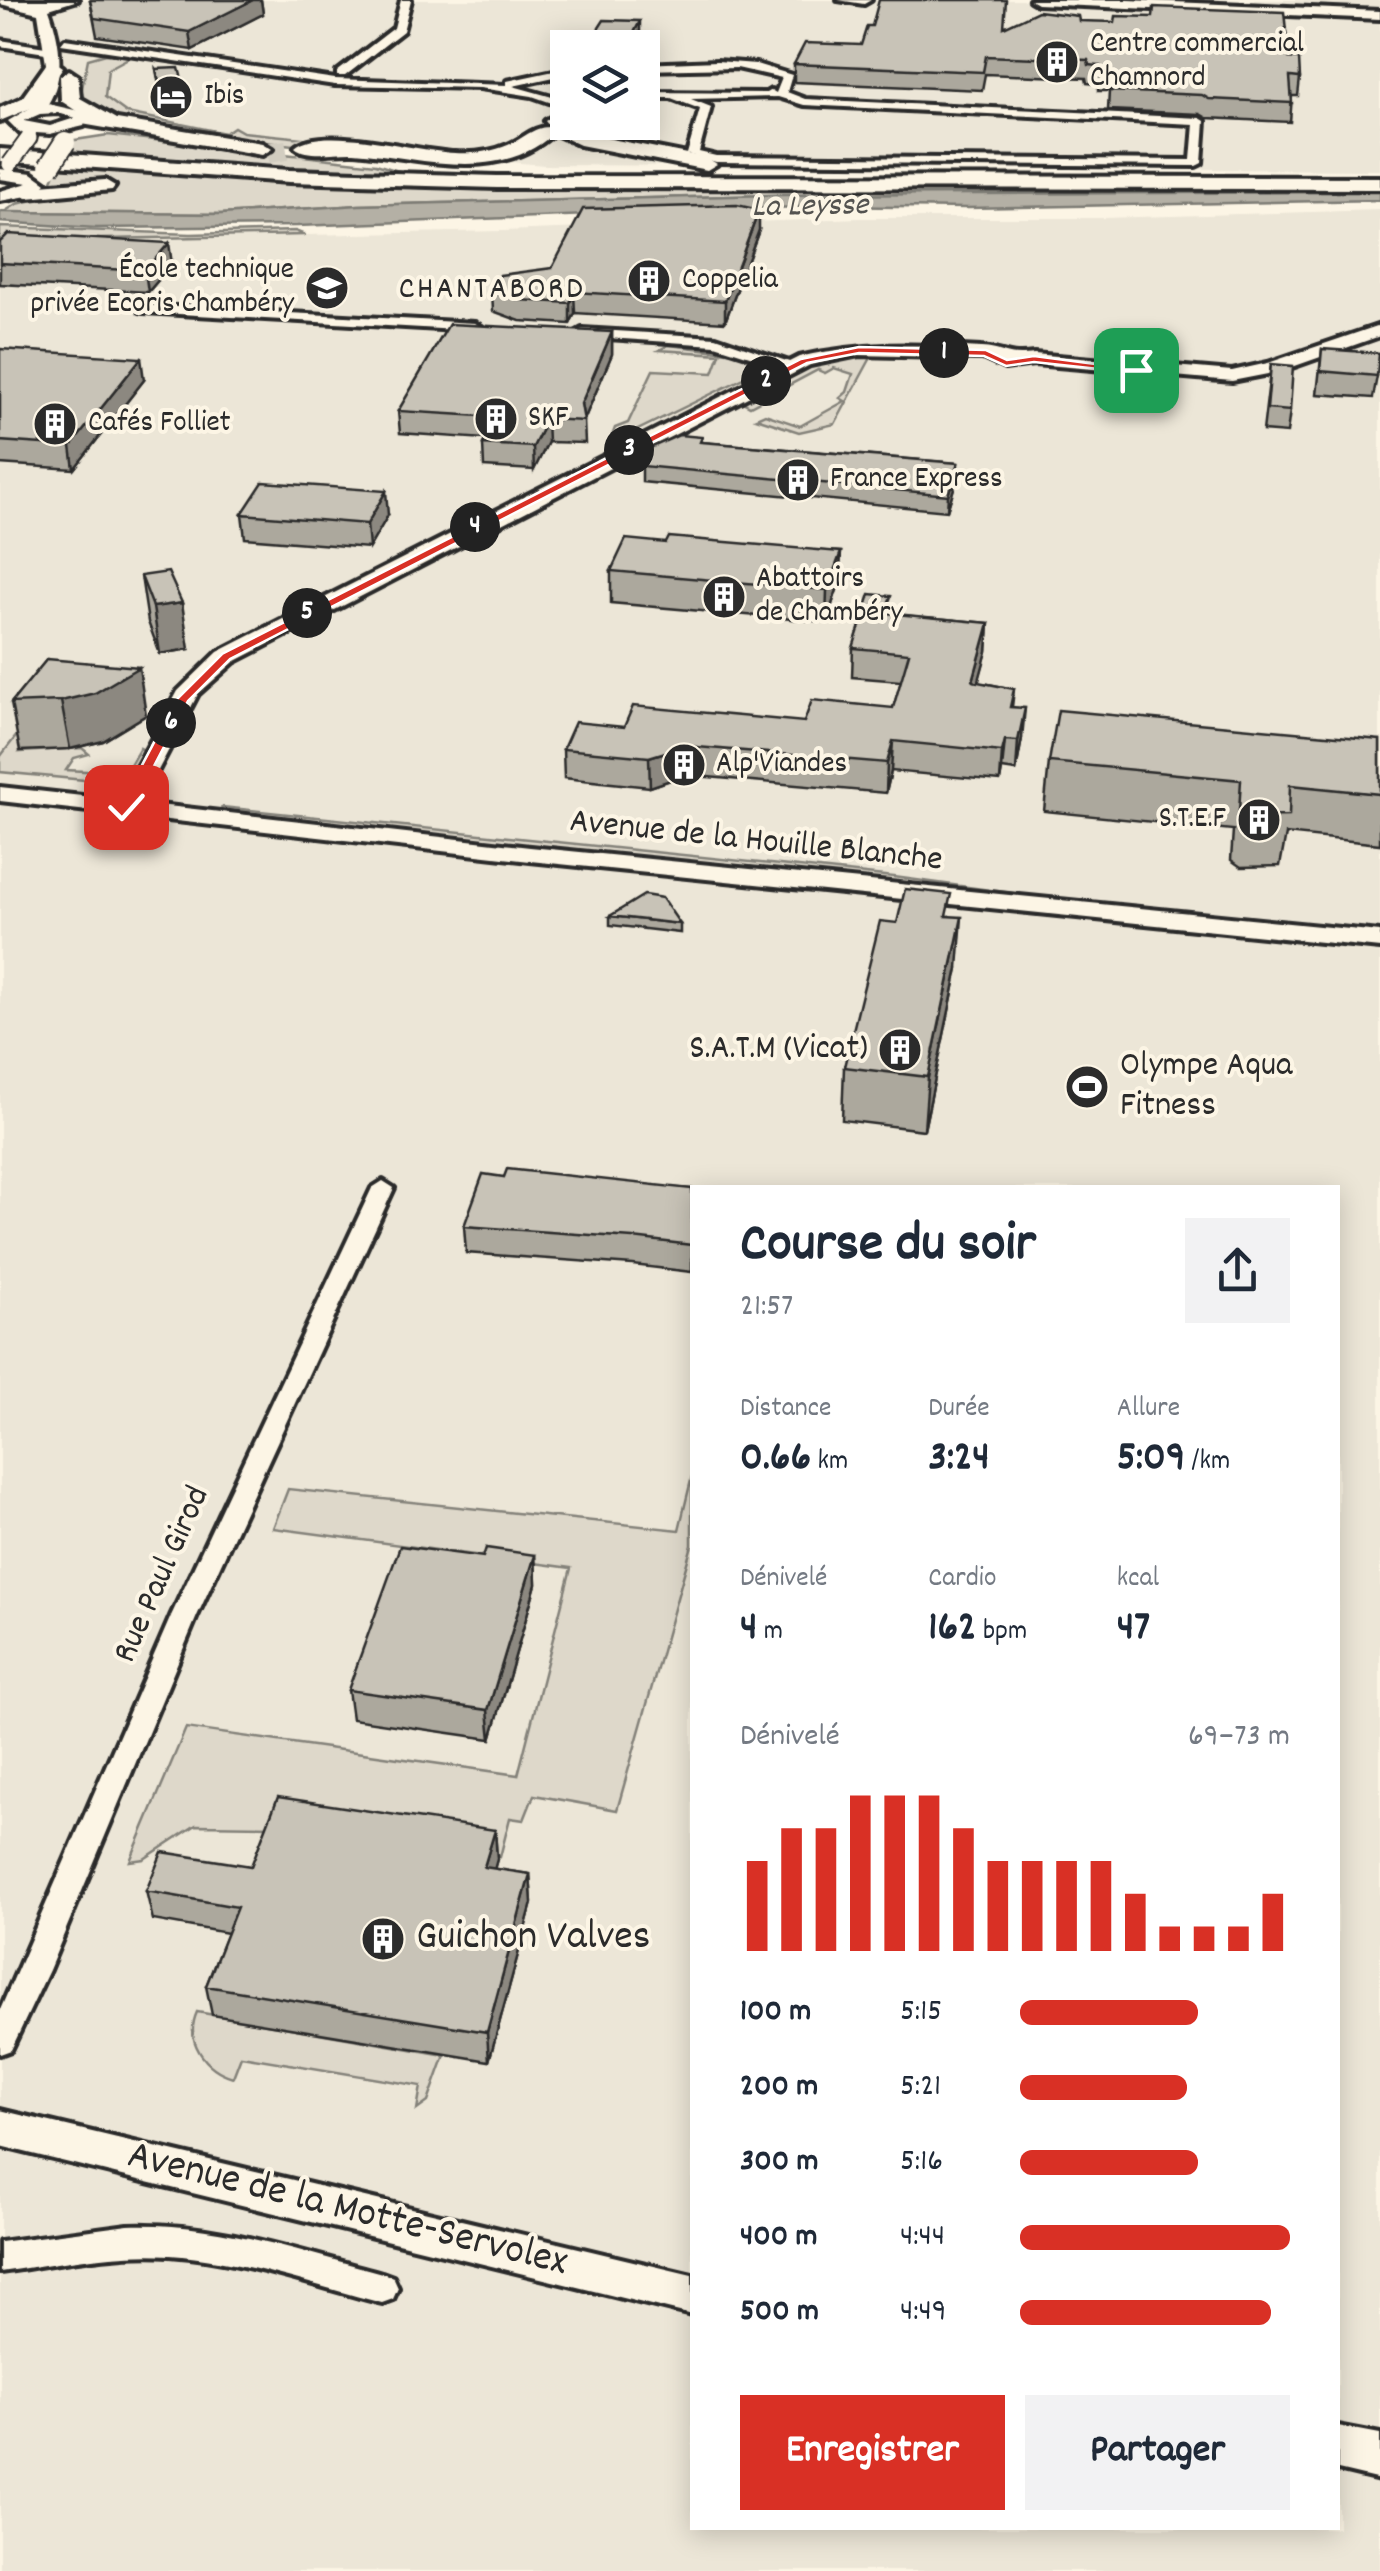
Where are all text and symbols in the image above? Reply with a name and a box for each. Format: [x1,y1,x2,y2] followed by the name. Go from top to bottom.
[1090,24,1304,101] place label: Centre commercial Chamnord
[550,30,660,140] map controls
[550,30,660,140] button: layers
[1034,39,1080,85] building icon: Centre commercial Chamnord
[148,74,194,120] hotel icon: Ibis
[204,76,244,119] place label: Ibis
[751,184,871,232] water label: La Leysse
[30,250,295,327] place label: École technique privée Ecoris Chambéry
[626,258,672,304] building icon: Coppelia
[682,260,779,303] place label: Coppelia
[304,265,350,311] school or university icon: École technique privée Ecoris Chambéry
[399,268,585,314] district label: CHANTABORD
[919,328,969,378] pin: 1
[1094,328,1179,413] pin
[941,333,947,373] text: 1
[1109,343,1164,398] icon: arrive
[741,356,791,406] pin: 2
[760,361,772,401] text: 2
[473,396,519,442] building icon: SKF
[528,398,569,441] place label: SKF
[32,401,78,447] building icon: Cafés Folliet
[88,403,231,446] place label: Cafés Folliet
[604,425,654,475] pin: 3
[623,430,635,470] text: 3
[775,457,821,503] building icon: France Express
[830,459,1003,502] place label: France Express
[450,502,500,552] pin: 4
[469,507,481,547] text: 4
[756,559,903,636] place label: Abattoirs de Chambéry
[701,574,747,620] building icon: Abattoirs de Chambéry
[282,588,332,638] pin: 5
[301,593,313,633] text: 5
[146,698,196,748] pin: 6
[164,703,178,743] text: 6
[661,742,707,788] building icon: Alp'Viandes
[716,744,847,787] place label: Alp'Viandes
[84,765,169,850] pin
[99,780,154,835] icon: check
[1236,797,1282,843] building icon: S.T.E.F
[567,798,945,886] street label: Avenue de la Houille Blanche
[1159,799,1227,842] place label: S.T.E.F
[689,1025,868,1075] place label: S.A.T.M (Vicat)
[877,1027,923,1073] building icon: S.A.T.M (Vicat)
[1120,1042,1293,1132] place label: Olympe Aqua Fitness
[1064,1064,1110,1110] sports icon: Olympe Aqua Fitness
[740,1208,1036,1287] text: Course du soir
[1185,1218,1290,1323] button: share
[740,1285,793,1331] text: 21:57
[740,1390,831,1430] text: Distance
[928,1390,990,1430] text: Durée
[1117,1390,1180,1430] text: Allure
[740,1430,811,1490] text: 0.66
[928,1430,990,1490] text: 3:24
[1117,1430,1185,1490] text: 5:09
[811,1443,848,1483] text: km
[1185,1443,1230,1483] text: /km
[102,1479,224,1671] street label: Rue Paul Girod
[740,1560,827,1600] text: Dénivelé
[928,1560,996,1600] text: Cardio
[1117,1560,1159,1600] text: kcal
[740,1600,757,1660] text: 4
[928,1600,976,1660] text: 162
[1117,1600,1150,1660] text: 47
[757,1613,783,1653] text: m
[976,1613,1027,1653] text: bpm
[740,1715,840,1761] text: Dénivelé
[1188,1715,1290,1761] text: 69–73 m
[416,1909,650,1969] place label: Guichon Valves
[360,1916,406,1962] building icon: Guichon Valves
[740,1990,811,2036] text: 100 m
[900,1990,942,2036] text: 5:15
[740,2065,818,2111] text: 200 m
[900,2065,941,2111] text: 5:21
[121,2127,573,2295] street label: Avenue de la Motte-Servolex
[740,2140,818,2186] text: 300 m
[900,2140,943,2186] text: 5:16
[740,2215,817,2261] text: 400 m
[900,2215,945,2261] text: 4:44
[740,2290,819,2336] text: 500 m
[900,2290,947,2336] text: 4:49
[740,2395,1005,2510] button: Enregistrer
[1025,2395,1290,2510] button: Partager

